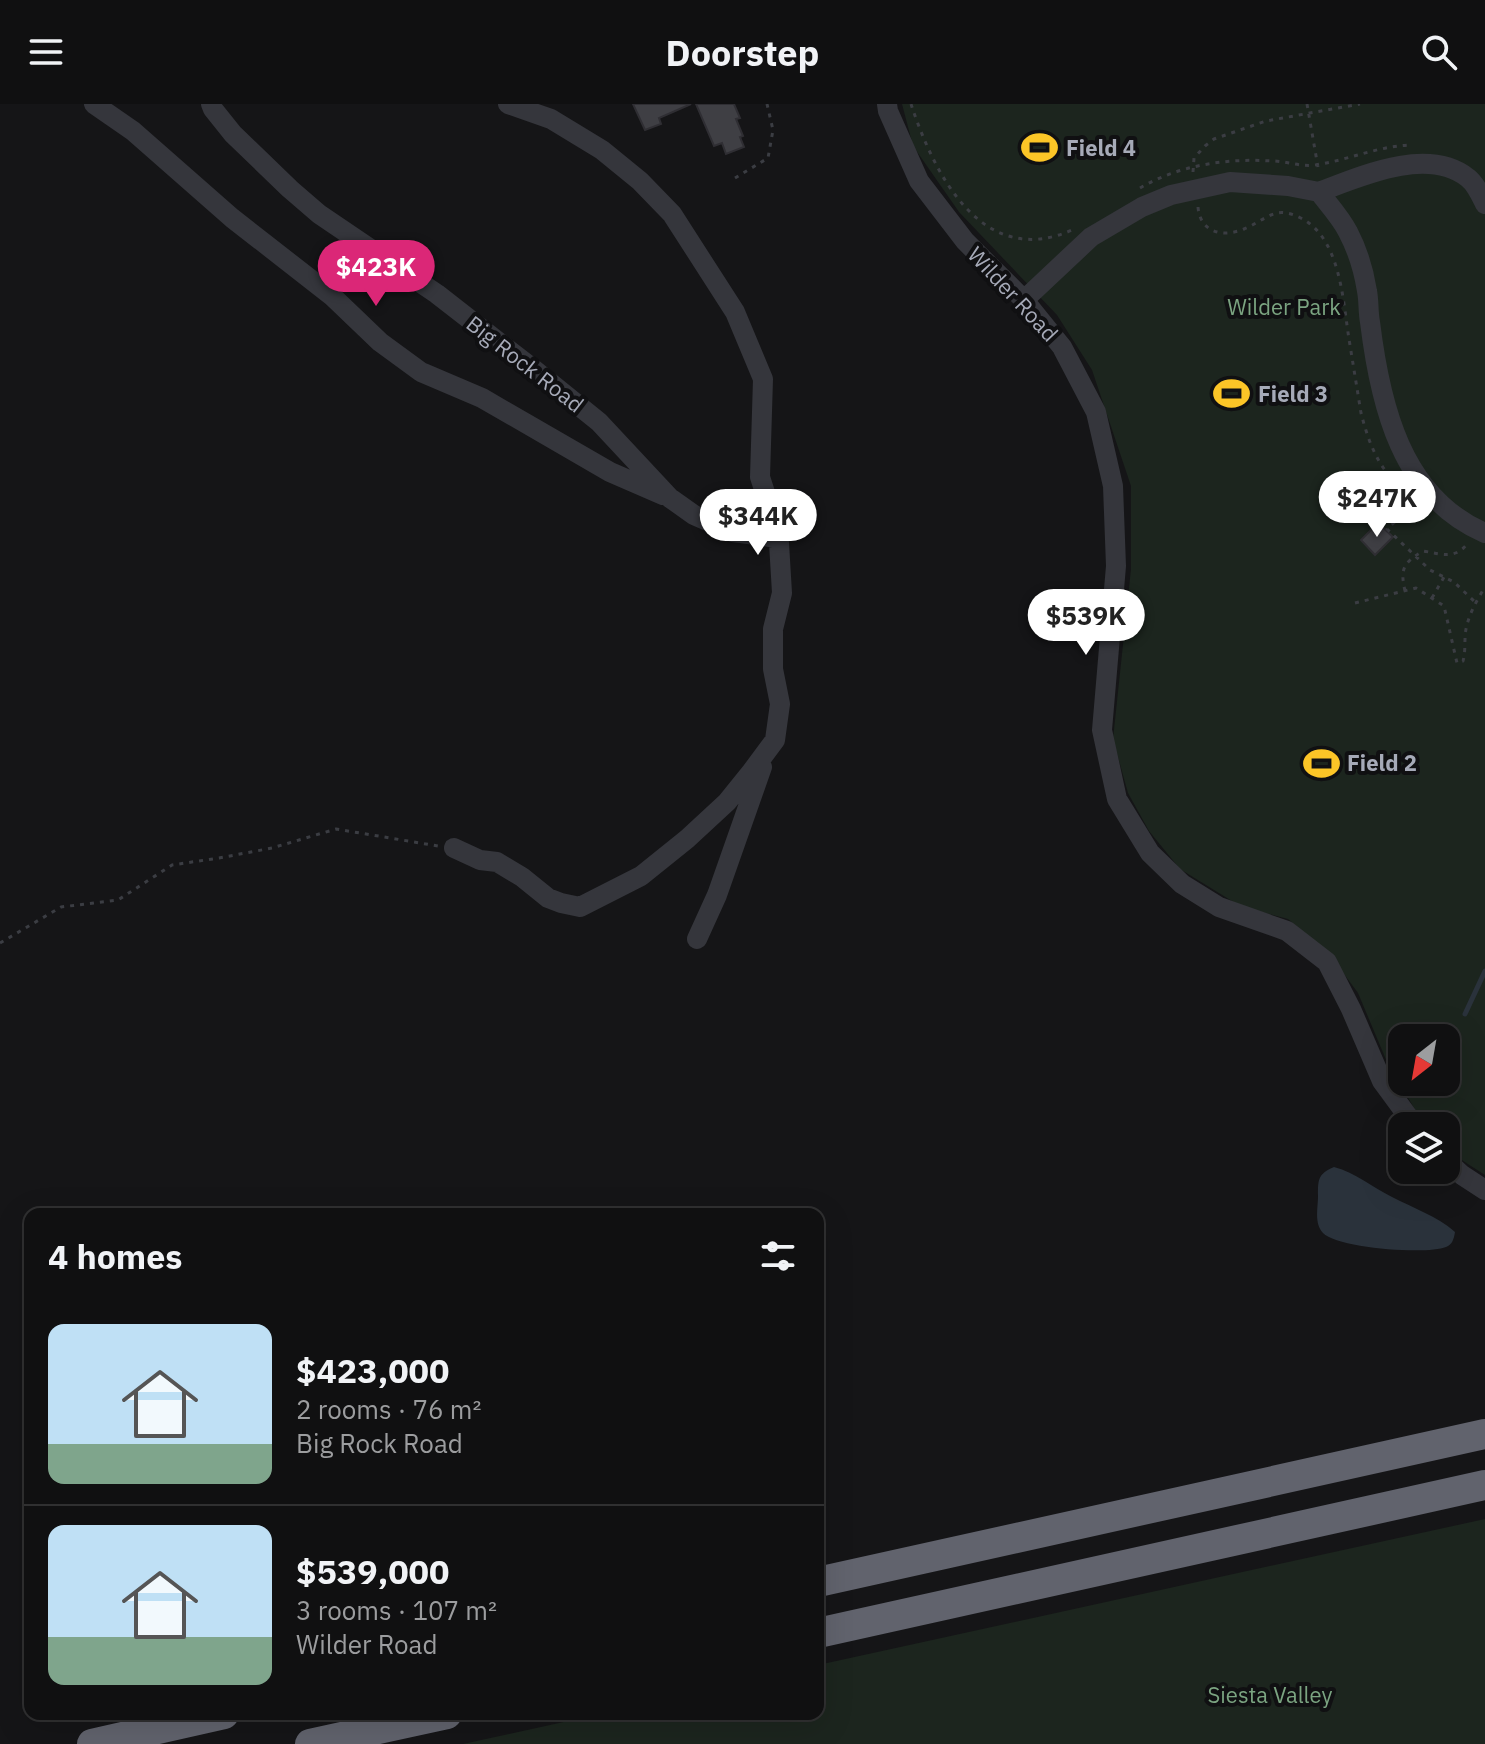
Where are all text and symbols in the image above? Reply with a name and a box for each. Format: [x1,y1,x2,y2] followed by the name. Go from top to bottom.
[666,29,819,76] text: Doorstep
[24,30,68,74] icon: menu
[1417,30,1461,74] icon: search
[1021,129,1059,167] sports icon: Field 4
[1066,133,1136,162] place label: Field 4
[320,240,432,308] pin: $423K
[962,240,1065,347] street label: Wilder Road
[336,249,416,283] text: $423K
[1227,292,1341,321] park label: Wilder Park
[461,309,590,418] street label: Big Rock Road
[1213,375,1251,413] sports icon: Field 3
[1258,379,1328,408] place label: Field 3
[1321,471,1433,539] pin: $247K
[1337,480,1417,514] text: $247K
[702,489,814,557] pin: $344K
[718,498,798,532] text: $344K
[1030,589,1142,657] pin: $539K
[1046,598,1126,632] text: $539K
[1302,744,1340,782] sports icon: Field 2
[1347,748,1417,777] place label: Field 2
[1388,1024,1460,1096] north arrow
[1388,1024,1460,1184] map controls
[1388,1112,1460,1184] button: layers
[48,1234,183,1278] text: 4 homes
[756,1234,800,1278] icon: filters
[296,1348,449,1392] text: $423,000
[112,1356,208,1452] icon: home
[296,1392,481,1426] text: 2 rooms · 76 m²
[296,1426,463,1460] text: Big Rock Road
[296,1549,449,1593] text: $539,000
[112,1557,208,1653] icon: home
[296,1593,497,1627] text: 3 rooms · 107 m²
[296,1627,438,1661] text: Wilder Road
[1208,1680,1332,1709] park label: Siesta Valley

